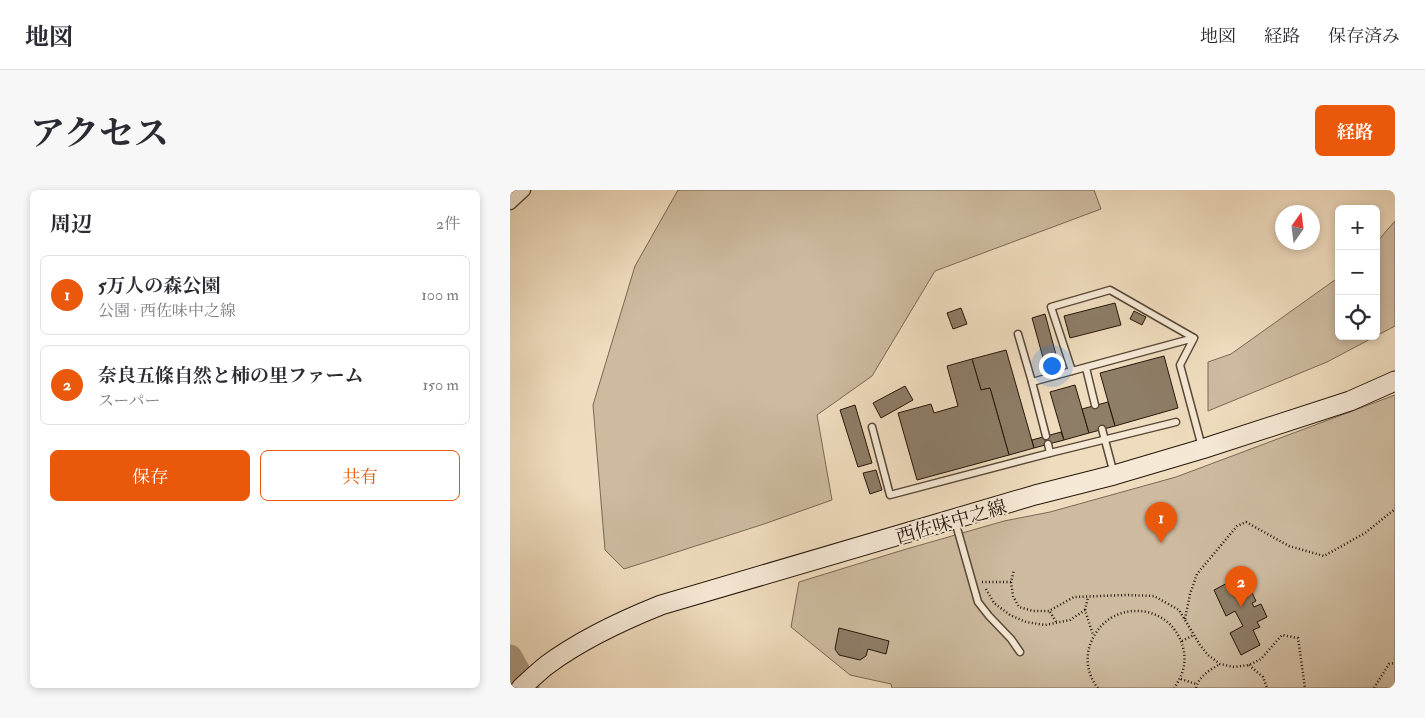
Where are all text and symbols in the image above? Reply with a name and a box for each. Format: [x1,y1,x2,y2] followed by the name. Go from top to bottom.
[25,22,73,53] text: 地図
[1200,25,1236,48] text: 地図
[1264,25,1300,48] text: 経路
[1328,25,1400,48] text: 保存済み
[1315,105,1395,156] button: 経路
[30,112,169,156] text: アクセス
[1275,205,1320,250] north arrow
[1335,205,1380,340] map controls
[1335,205,1380,250] button: +
[50,211,92,238] text: 周辺
[436,214,460,234] text: 2件
[1335,250,1380,295] button: −
[98,274,220,298] text: 5万人の森公園
[64,285,70,305] text: 1
[421,285,459,305] text: 100 m
[1335,295,1380,340] button: locate
[98,301,236,321] text: 公園 · 西佐味中之線
[1039,353,1065,379] your location
[98,364,364,388] text: 奈良五條自然と柿の里ファーム
[63,375,71,395] text: 2
[422,375,459,395] text: 150 m
[98,391,160,411] text: スーパー
[50,450,250,501] button: 保存
[260,450,460,501] button: 共有
[893,495,1009,549] street label: 西佐味中之線
[1145,502,1177,543] pin: 1
[1225,566,1257,607] pin: 2

